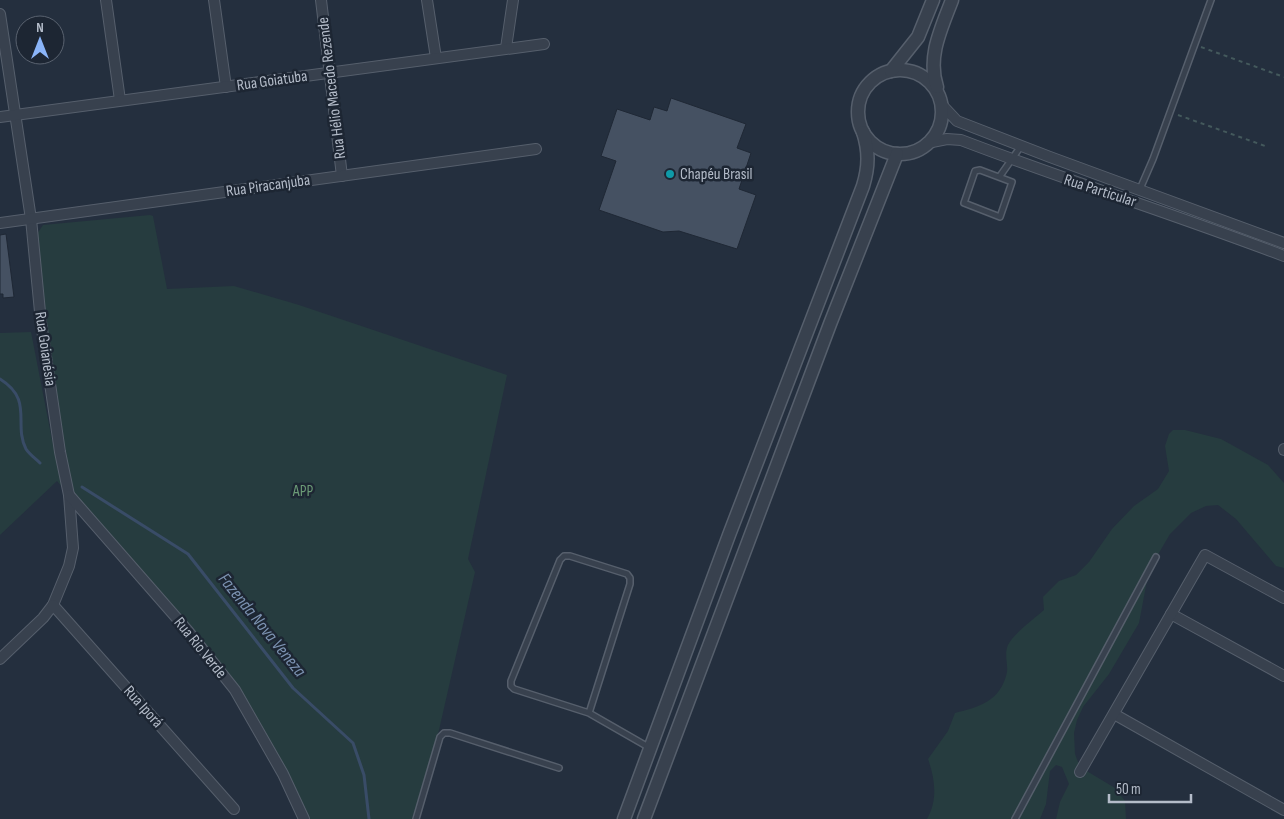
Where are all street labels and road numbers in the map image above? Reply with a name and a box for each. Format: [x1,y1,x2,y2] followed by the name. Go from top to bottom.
[314,16,350,160] street label: Rua Hélio Macedo Rezende
[236,67,308,95] street label: Rua Goiatuba
[1061,170,1139,212] street label: Rua Particular
[225,171,311,201] street label: Rua Piracanjuba
[30,311,60,387] street label: Rua Goianésia
[170,614,230,682] street label: Rua Rio Verde
[119,682,167,732] street label: Rua Iporá

